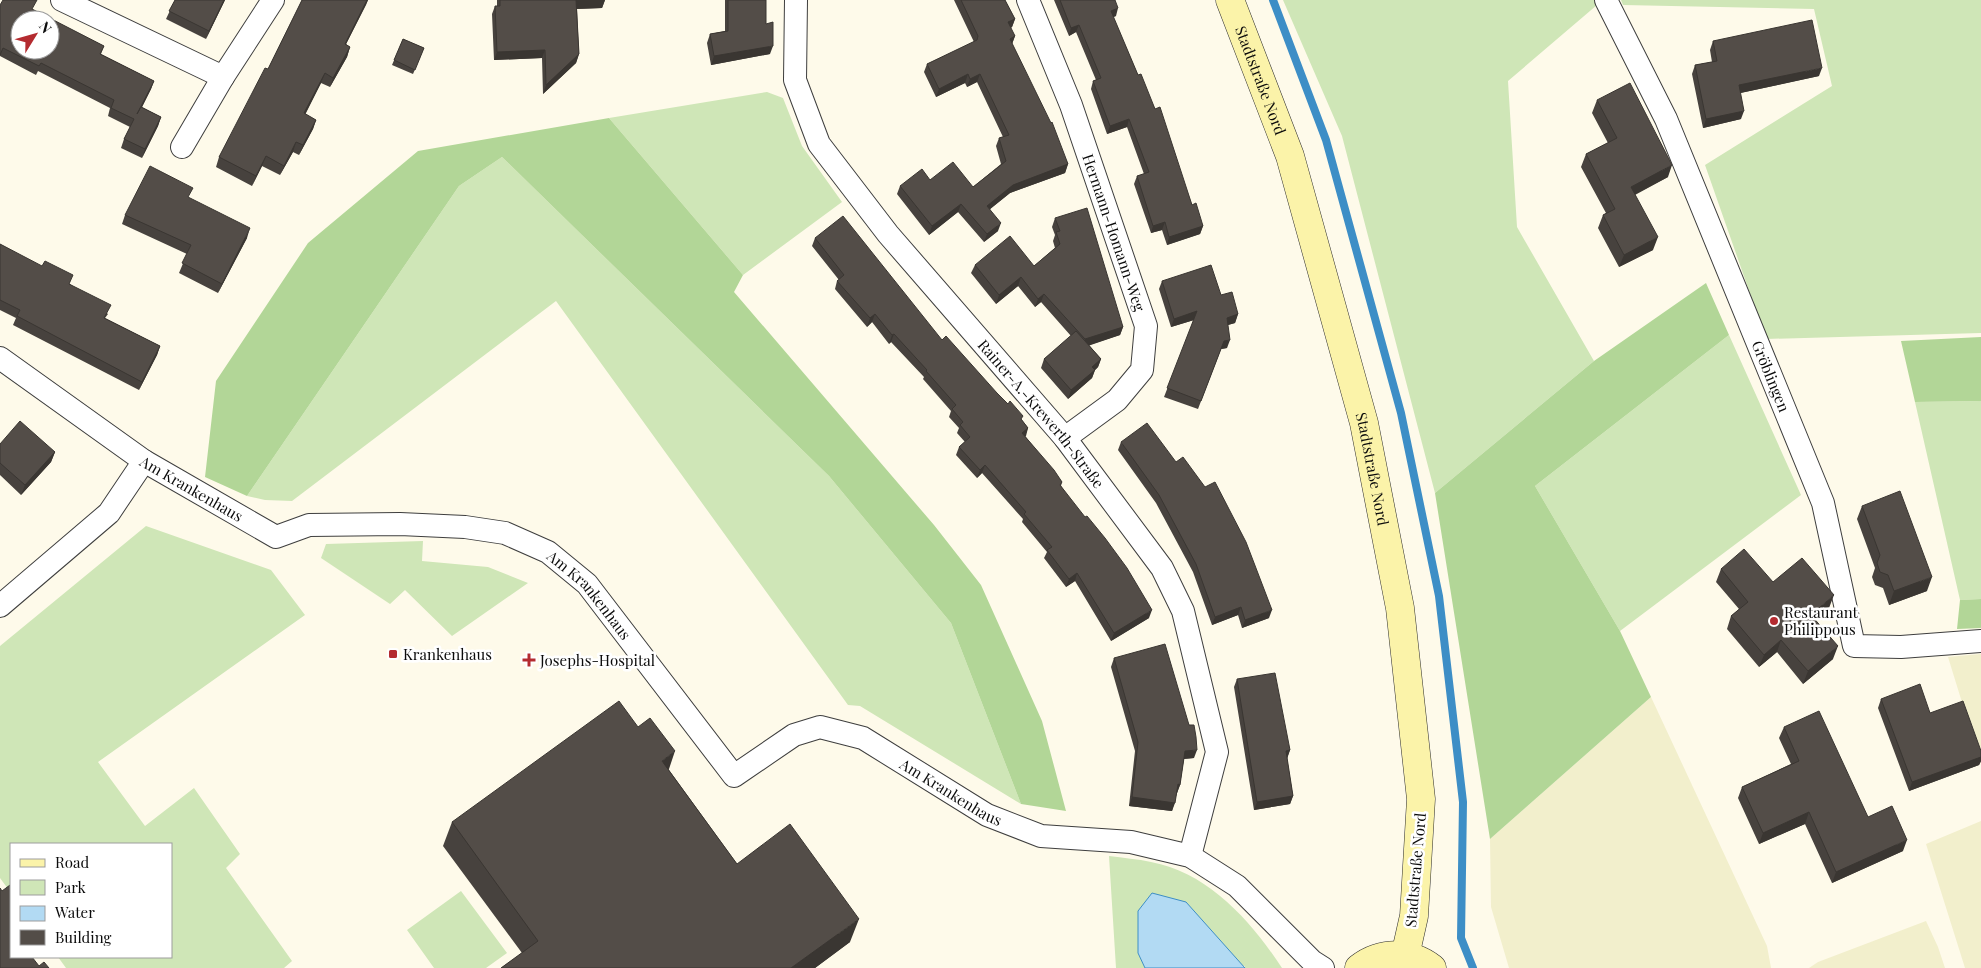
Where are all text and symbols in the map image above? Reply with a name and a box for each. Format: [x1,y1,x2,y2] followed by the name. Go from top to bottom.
[10,10,60,60] north arrow
[35,17,56,37] text: N
[1231,23,1291,138] street label: Stadtstraße Nord
[1078,151,1150,314] street label: Hermann-Homann-Weg
[974,335,1109,492] street label: Rainer-A.-Krewerth-Straße
[1748,337,1795,415] street label: Gröblingen
[1352,410,1394,528] street label: Stadtstraße Nord
[136,450,247,526] street label: Am Krankenhaus
[543,545,636,644] street label: Am Krankenhaus
[1784,602,1859,639] place label: Restaurant Philippous
[1768,615,1780,627] marker: Restaurant Philippous
[403,644,492,664] place label: Krankenhaus
[387,648,399,660] marker: Krankenhaus
[539,650,655,670] place label: Josephs-Hospital
[522,653,536,667] marker: Josephs-Hospital
[896,753,1005,830] street label: Am Krankenhaus
[1400,812,1430,928] street label: Stadtstraße Nord
[10,843,172,958] legend
[55,852,89,872] text: Road
[55,877,87,897] text: Park
[54,902,95,922] text: Water
[55,927,112,947] text: Building

